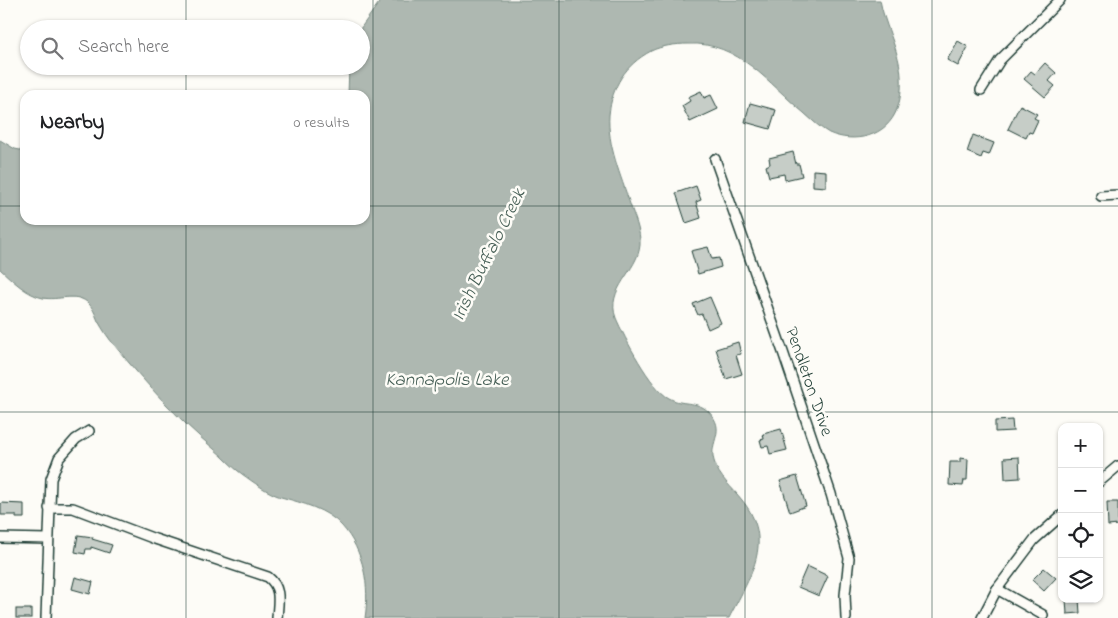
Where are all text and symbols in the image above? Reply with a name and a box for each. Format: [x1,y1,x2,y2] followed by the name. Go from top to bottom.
[20,20,370,75] search box
[38,34,66,62] icon: search
[78,34,169,61] text: Search here
[40,108,104,138] text: Nearby
[294,111,350,135] text: 0 results
[446,184,533,326] water label: Irish Buffalo Creek
[777,324,839,441] street label: Pendleton Drive
[385,367,510,394] water label: Kannapolis Lake
[1058,423,1103,603] map controls
[1058,423,1103,468] button: +
[1058,468,1103,513] button: −
[1058,513,1103,558] button: locate
[1058,558,1103,603] button: layers

